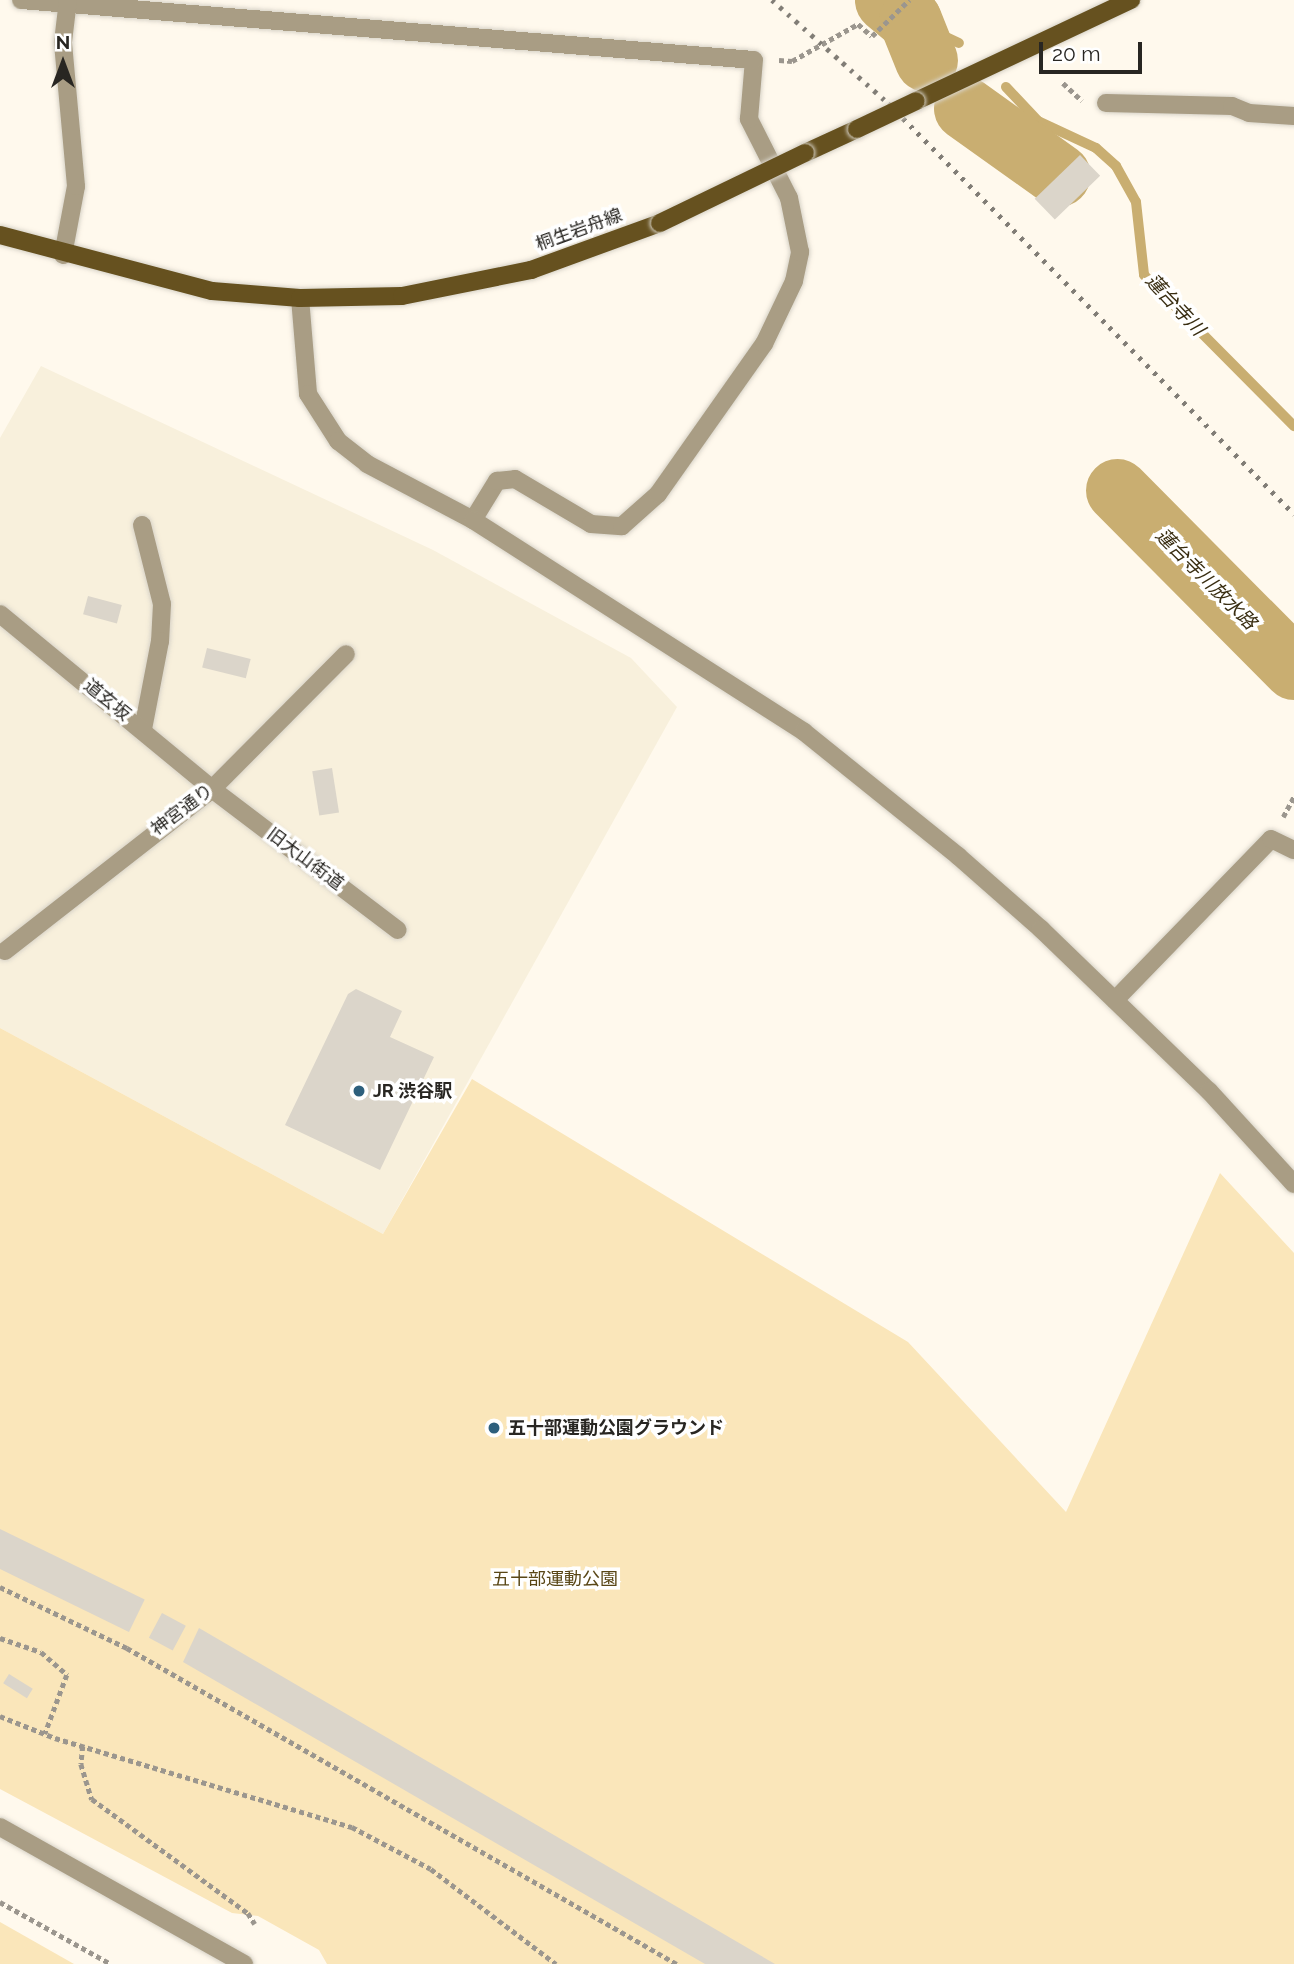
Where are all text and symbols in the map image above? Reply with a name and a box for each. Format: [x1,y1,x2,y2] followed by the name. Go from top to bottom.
[28,28,98,98] north arrow
[1042,28,1145,72] scale bar
[56,31,70,53] text: N
[1052,41,1100,66] text: 20 m
[533,204,625,256] street label: 桐生岩舟線
[1141,269,1209,341] water label: 蓮台寺川
[1151,524,1261,634] water label: 蓮台寺川放水路
[79,675,135,725] street label: 道玄坂
[147,780,217,840] street label: 神宮通り
[263,823,347,895] street label: 旧大山街道
[373,1080,452,1102] place label: JR 渋谷駅
[351,1083,367,1099] marker: JR 渋谷駅
[508,1417,724,1439] place label: 五十部運動公園グラウンド
[486,1420,502,1436] marker: 五十部運動公園グラウンド
[492,1568,618,1590] park label: 五十部運動公園

